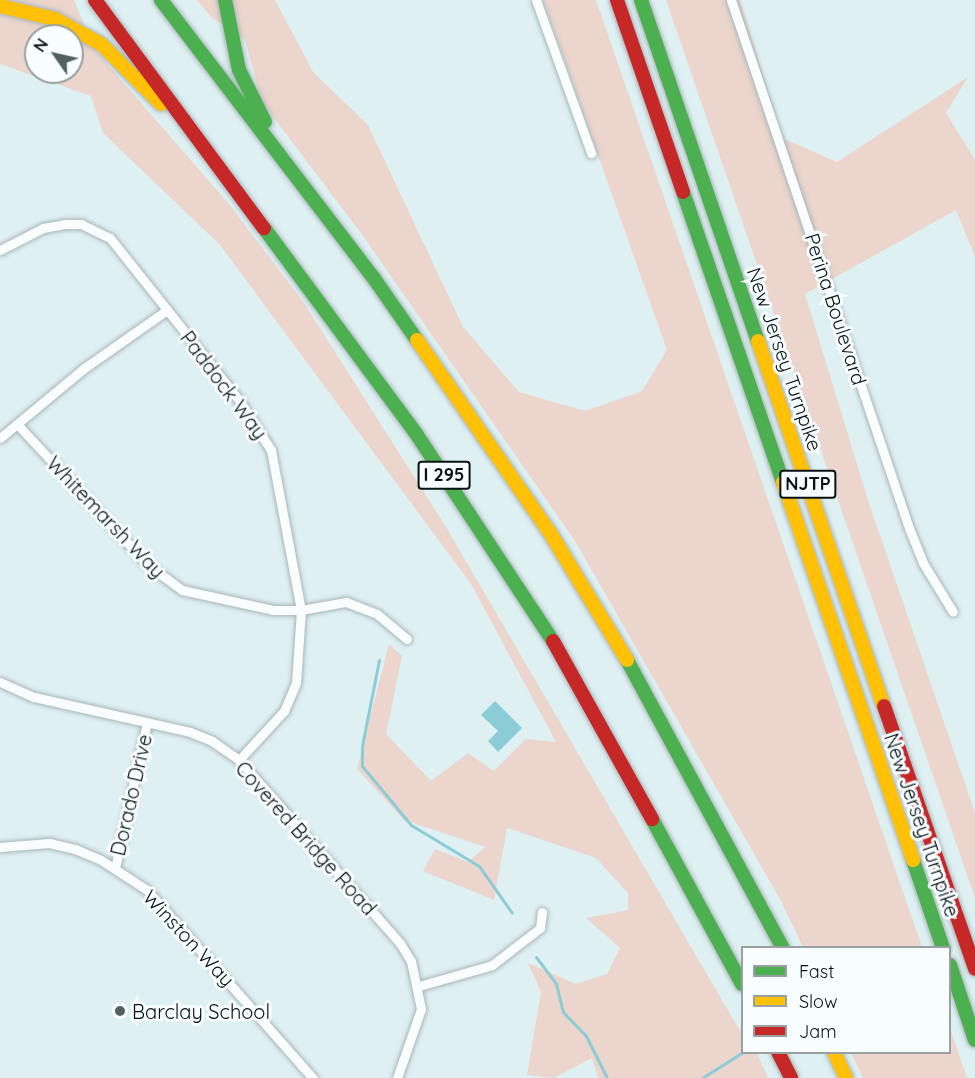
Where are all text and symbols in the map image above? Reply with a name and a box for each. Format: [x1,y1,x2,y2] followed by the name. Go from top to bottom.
[24,24,84,84] north arrow
[29,35,52,56] text: N
[800,230,872,388] street label: Perina Boulevard
[742,264,828,454] street label: New Jersey Turnpike
[175,326,273,444] street label: Paddock Way
[42,451,170,583] street label: Whitemarsh Way
[417,460,471,490] road number: I 295
[778,469,838,499] road number: NJTP
[879,730,965,920] street label: New Jersey Turnpike
[105,732,157,858] street label: Dorado Drive
[231,756,381,920] street label: Covered Bridge Road
[138,885,240,991] street label: Winston Way
[741,946,951,1054] legend
[799,960,834,983] text: Fast
[799,990,837,1013] text: Slow
[132,999,270,1023] place label: Barclay School
[113,1004,127,1018] marker: Barclay School
[799,1020,837,1043] text: Jam

